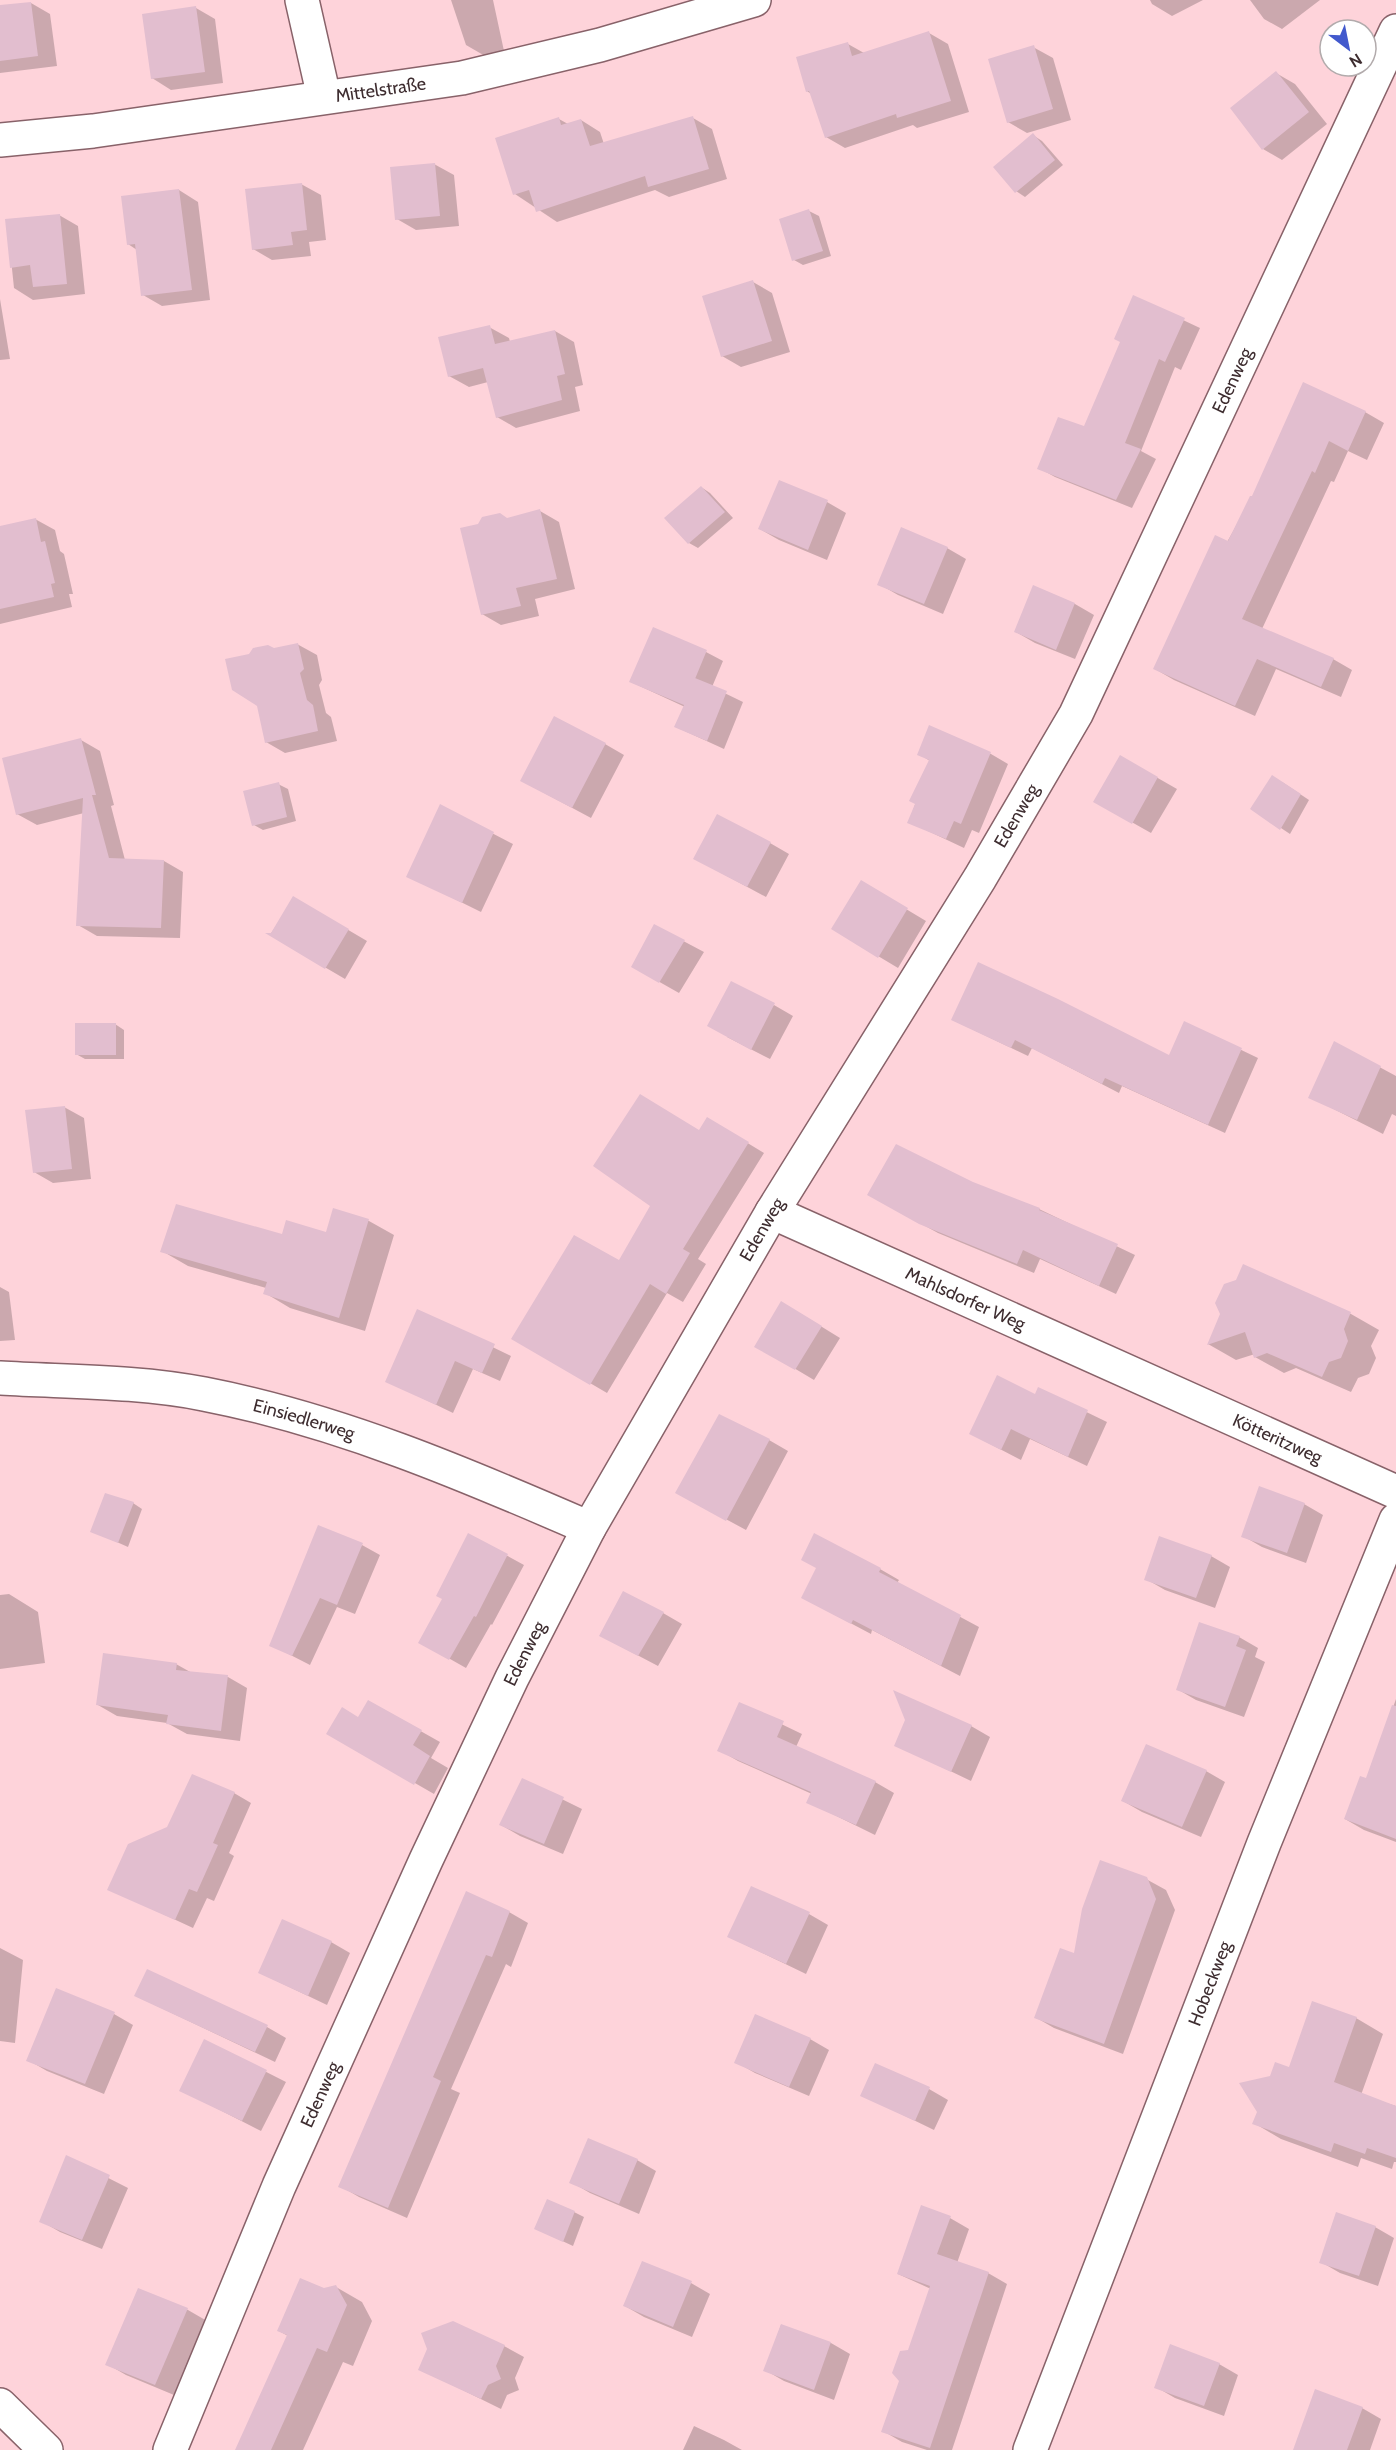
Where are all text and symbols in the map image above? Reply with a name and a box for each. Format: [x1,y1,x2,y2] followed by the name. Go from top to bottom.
[1318,18,1378,78] north arrow
[1346,49,1366,71] text: N
[334,72,427,107] street label: Mittelstraße
[1207,343,1257,417] street label: Edenweg
[989,779,1044,851] street label: Edenweg
[735,1193,790,1265] street label: Edenweg
[902,1262,1030,1336] street label: Mahlsdorfer Weg
[251,1394,359,1445] street label: Einsiedlerweg
[1229,1409,1327,1469] street label: Kötteritzweg
[499,1616,551,1689] street label: Edenweg
[1184,1937,1236,2029] street label: Hobeckweg
[296,2057,345,2131] street label: Edenweg

